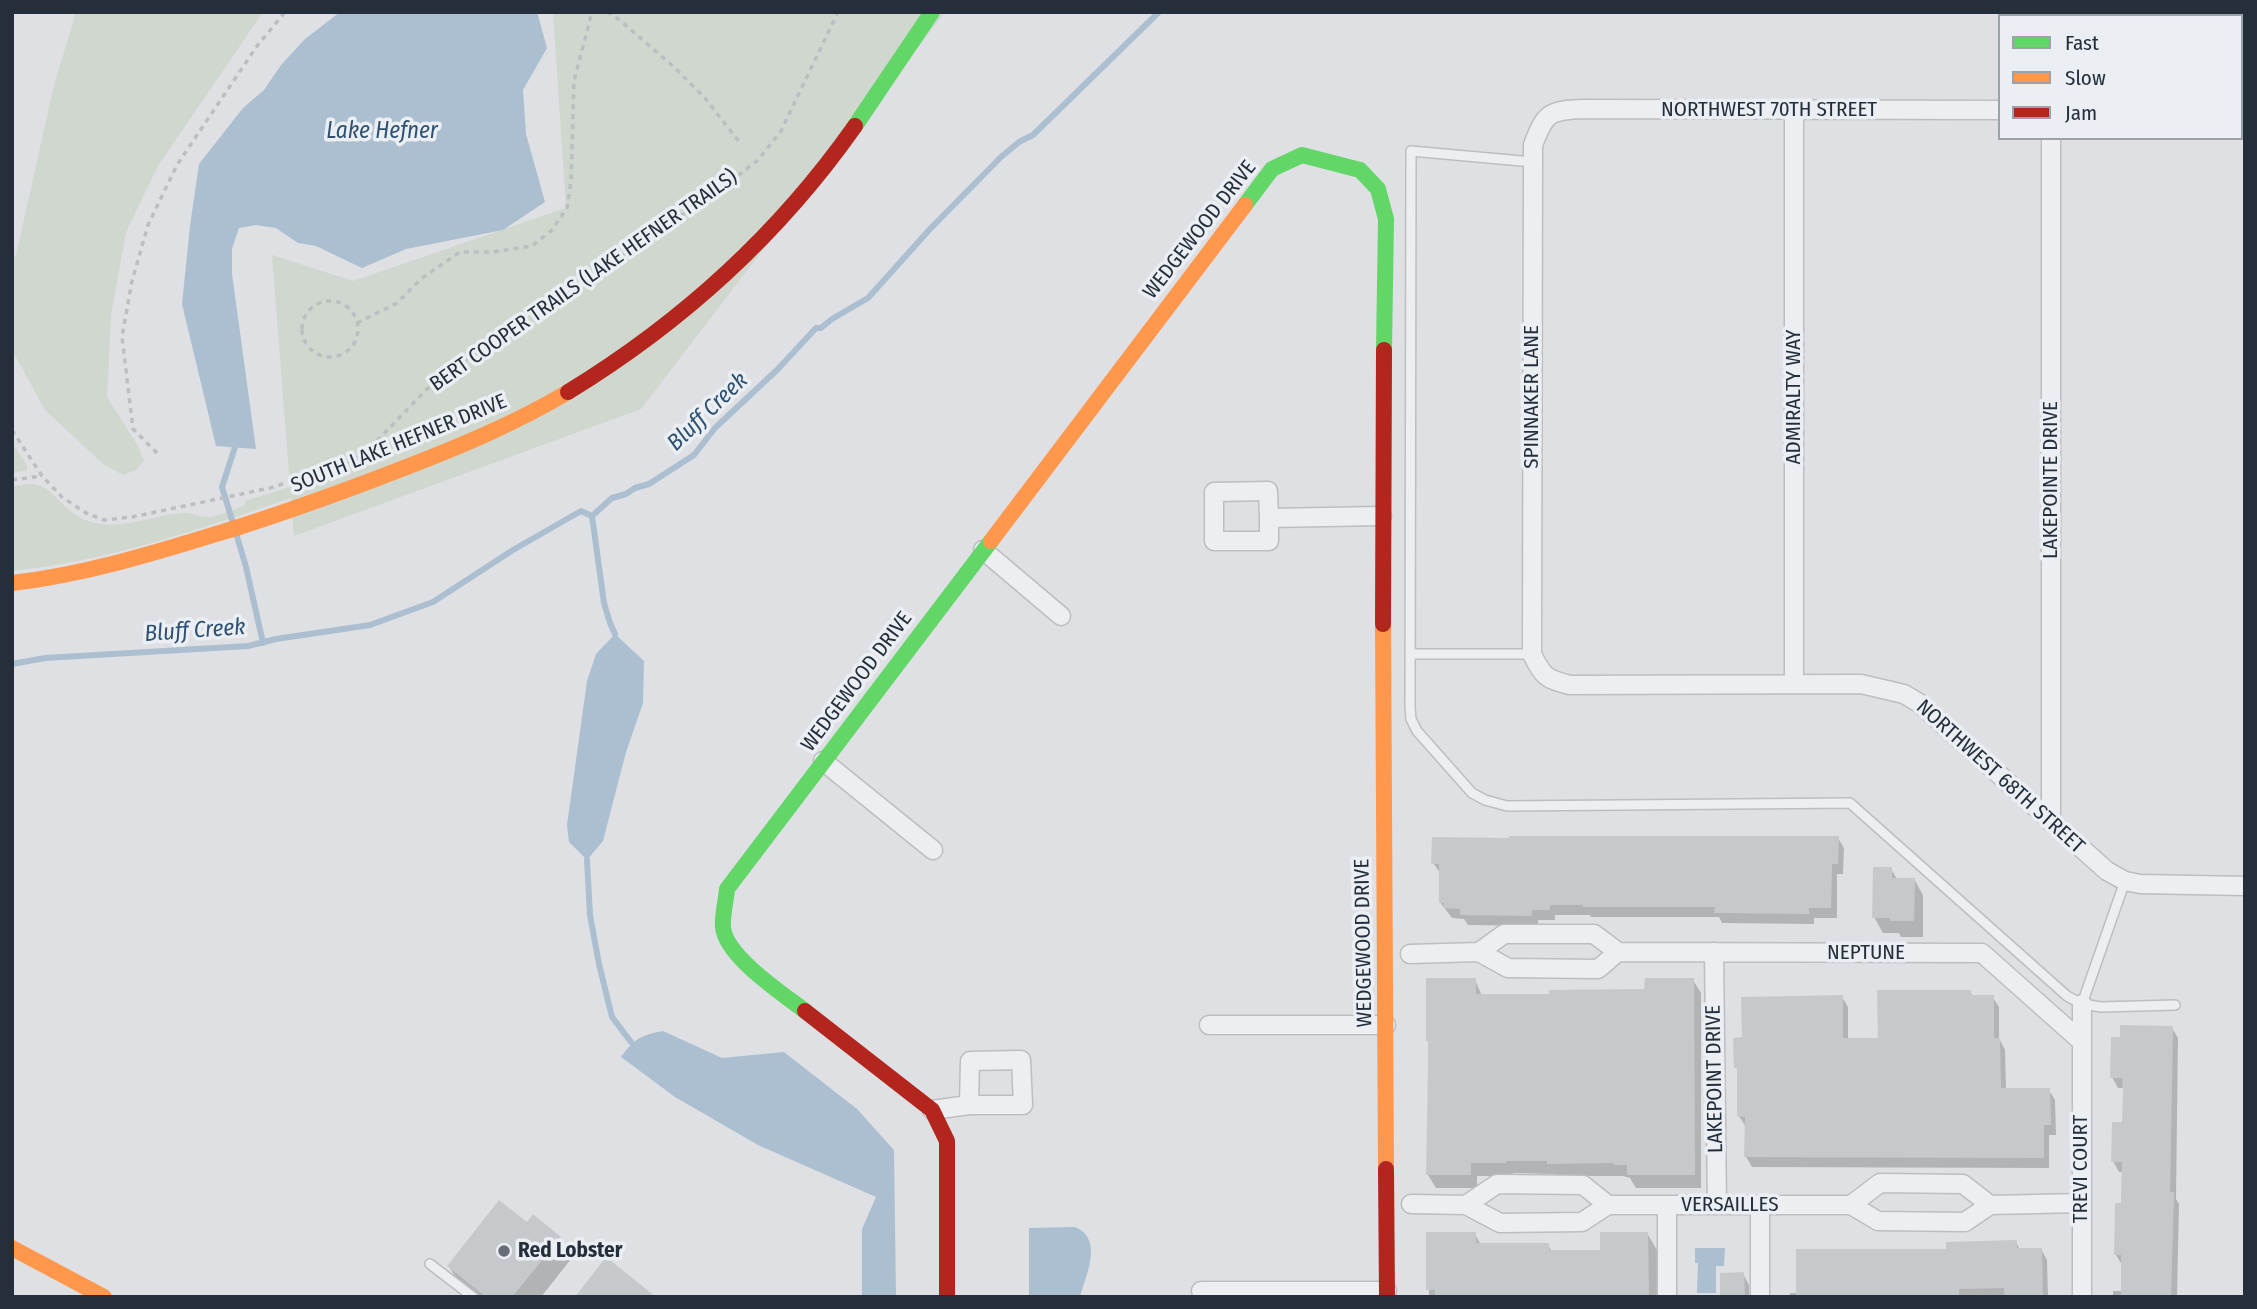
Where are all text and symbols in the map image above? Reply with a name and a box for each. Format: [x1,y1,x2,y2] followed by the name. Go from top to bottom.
[1998,14,2243,140] legend
[2065,30,2099,56] text: Fast
[2065,65,2106,91] text: Slow
[1661,97,1877,123] street label: NORTHWEST 70TH STREET
[2065,100,2097,126] text: Jam
[326,118,438,146] water label: Lake Hefner
[1138,156,1262,304] street label: WEDGEWOOD DRIVE
[425,165,743,397] street label: BERT COOPER TRAILS (LAKE HEFNER TRAILS)
[1519,325,1545,469] street label: SPINNAKER LANE
[1781,330,1807,464] street label: ADMIRALTY WAY
[662,367,754,457] water label: Bluff Creek
[288,389,510,499] street label: SOUTH LAKE HEFNER DRIVE
[2038,401,2064,559] street label: LAKEPOINTE DRIVE
[796,607,918,757] street label: WEDGEWOOD DRIVE
[144,614,246,648] water label: Bluff Creek
[1911,695,2089,859] street label: NORTHWEST 68TH STREET
[1350,858,1378,1028] street label: WEDGEWOOD DRIVE
[1827,940,1905,966] street label: NEPTUNE
[1701,1005,1729,1153] street label: LAKEPOINT DRIVE
[2068,1115,2094,1223] street label: TREVI COURT
[1681,1192,1779,1218] street label: VERSAILLES
[518,1238,622,1264] place label: Red Lobster
[496,1243,512,1259] marker: Red Lobster

